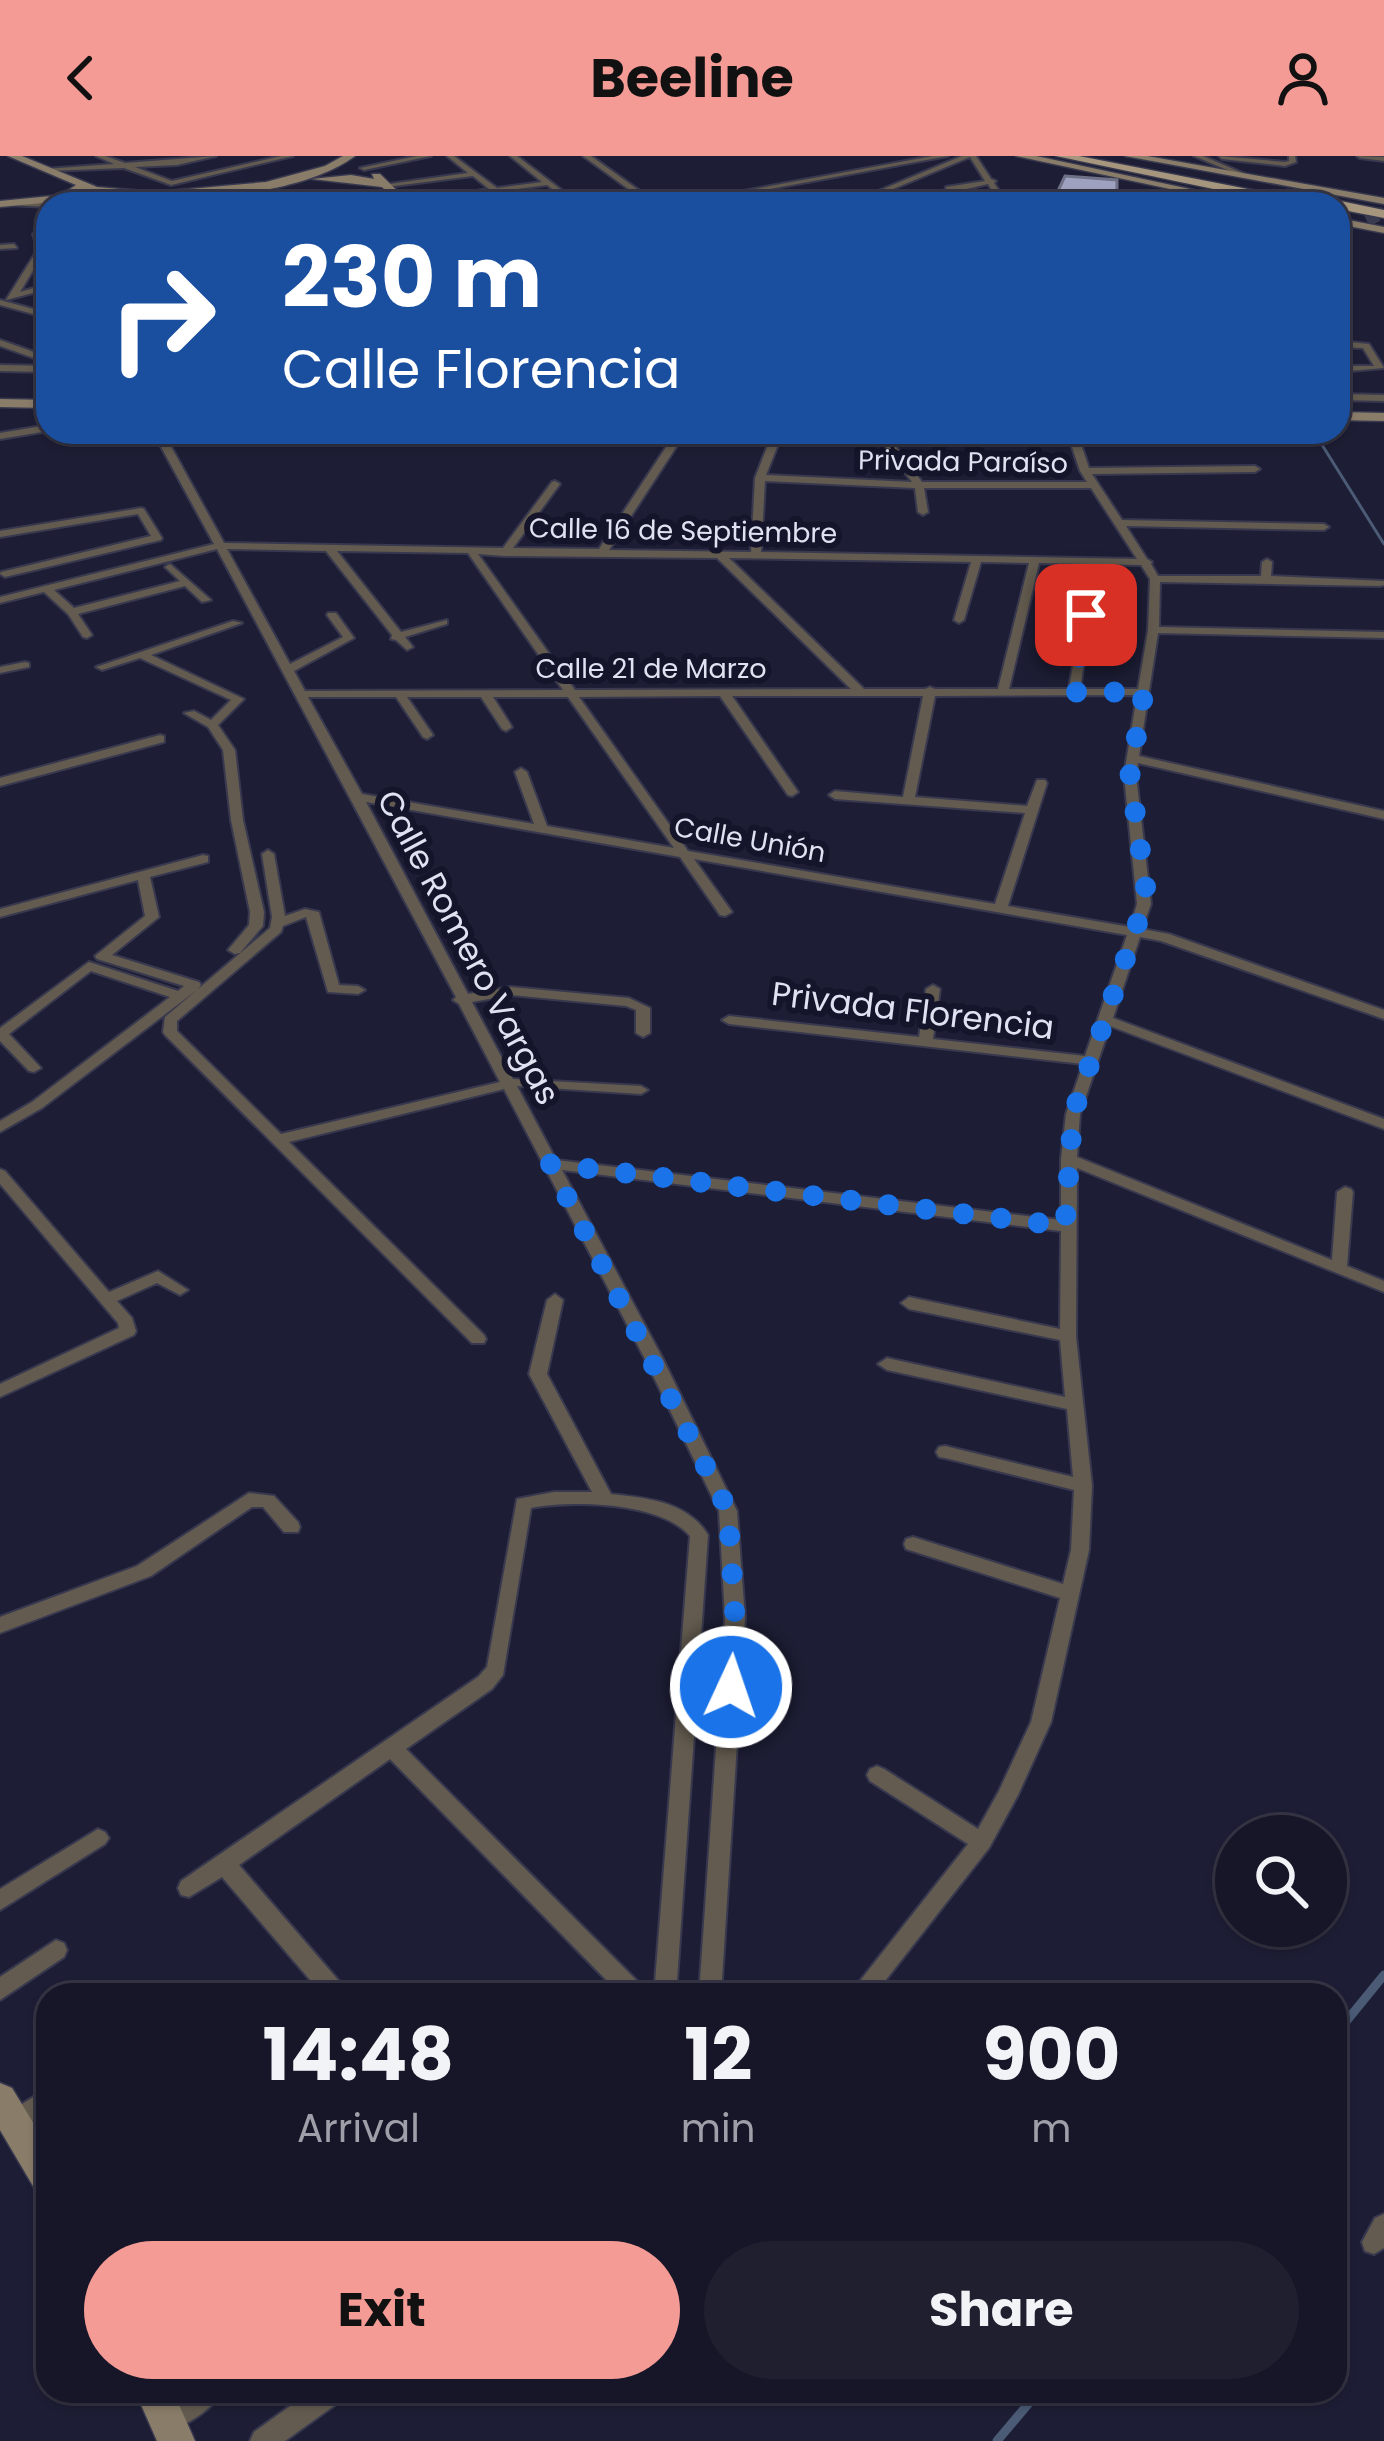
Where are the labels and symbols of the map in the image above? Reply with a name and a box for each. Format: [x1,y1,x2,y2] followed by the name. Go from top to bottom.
[858,441,1068,482] street label: Privada Paraíso
[528,509,838,552] street label: Calle 16 de Septiembre
[1035,564,1137,666] pin
[535,650,767,687] street label: Calle 21 de Marzo
[366,782,571,1113] street label: Calle Romero Vargas
[672,808,829,871] street label: Calle Unión
[769,970,1057,1051] street label: Privada Florencia
[668,1624,794,1750] position arrow

